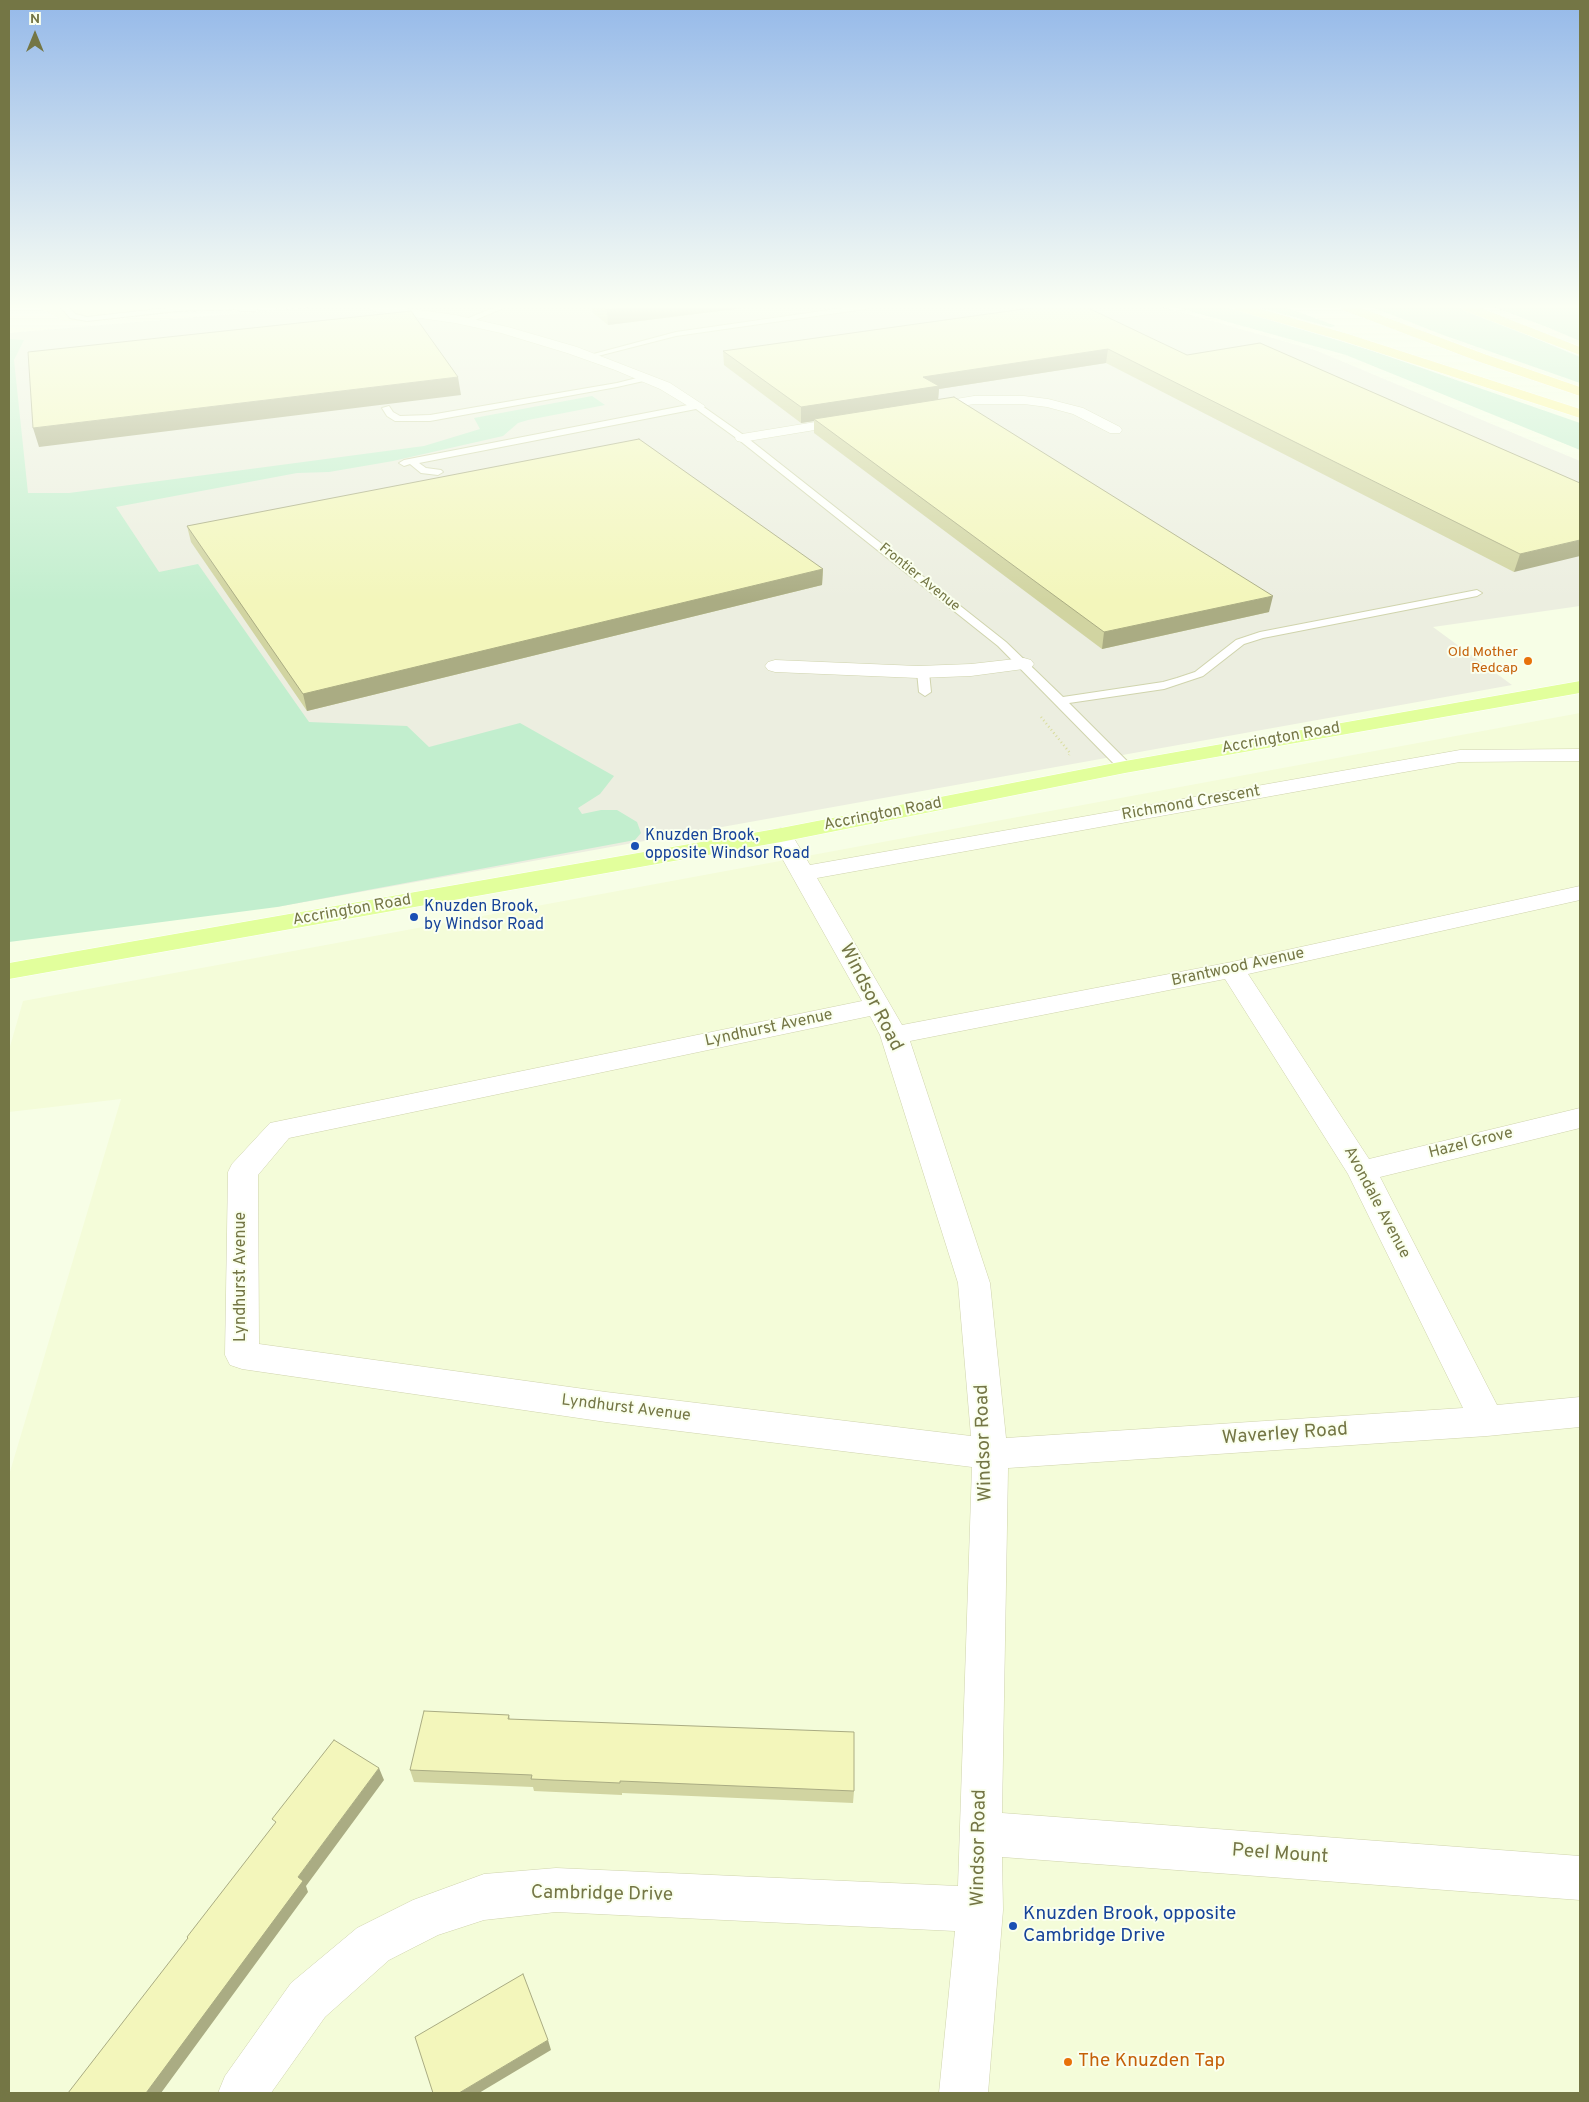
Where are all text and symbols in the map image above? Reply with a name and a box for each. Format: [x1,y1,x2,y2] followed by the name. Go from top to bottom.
[10,10,60,60] north arrow
[30,11,40,28] text: N
[875,540,963,616] street label: Frontier Avenue
[1448,645,1518,678] place label: Old Mother Redcap
[1522,655,1534,667] marker: Old Mother Redcap
[1220,719,1342,759] street label: Accrington Road
[1120,782,1262,826] street label: Richmond Crescent
[822,794,944,836] street label: Accrington Road
[645,827,810,865] place label: Knuzden Brook, opposite Windsor Road
[629,840,641,852] marker: Knuzden Brook, opposite Windsor Road
[291,891,413,931] street label: Accrington Road
[424,898,544,936] place label: Knuzden Brook, by Windsor Road
[408,911,420,923] marker: Knuzden Brook, by Windsor Road
[833,940,907,1056] street label: Windsor Road
[1170,945,1306,991] street label: Brantwood Avenue
[703,1006,835,1052] street label: Lyndhurst Avenue
[1427,1124,1515,1164] street label: Hazel Grove
[1338,1144,1414,1262] street label: Avondale Avenue
[232,1212,252,1342] street label: Lyndhurst Avenue
[972,1384,998,1502] street label: Windsor Road
[560,1392,692,1426] street label: Lyndhurst Avenue
[1221,1419,1349,1451] street label: Waverley Road
[968,1789,992,1907] street label: Windsor Road
[1231,1840,1329,1870] street label: Peel Mount
[531,1882,673,1908] street label: Cambridge Drive
[1023,1904,1236,1948] place label: Knuzden Brook, opposite Cambridge Drive
[1007,1920,1019,1932] marker: Knuzden Brook, opposite Cambridge Drive
[1078,2051,1225,2073] place label: The Knuzden Tap
[1062,2056,1074,2068] marker: The Knuzden Tap

